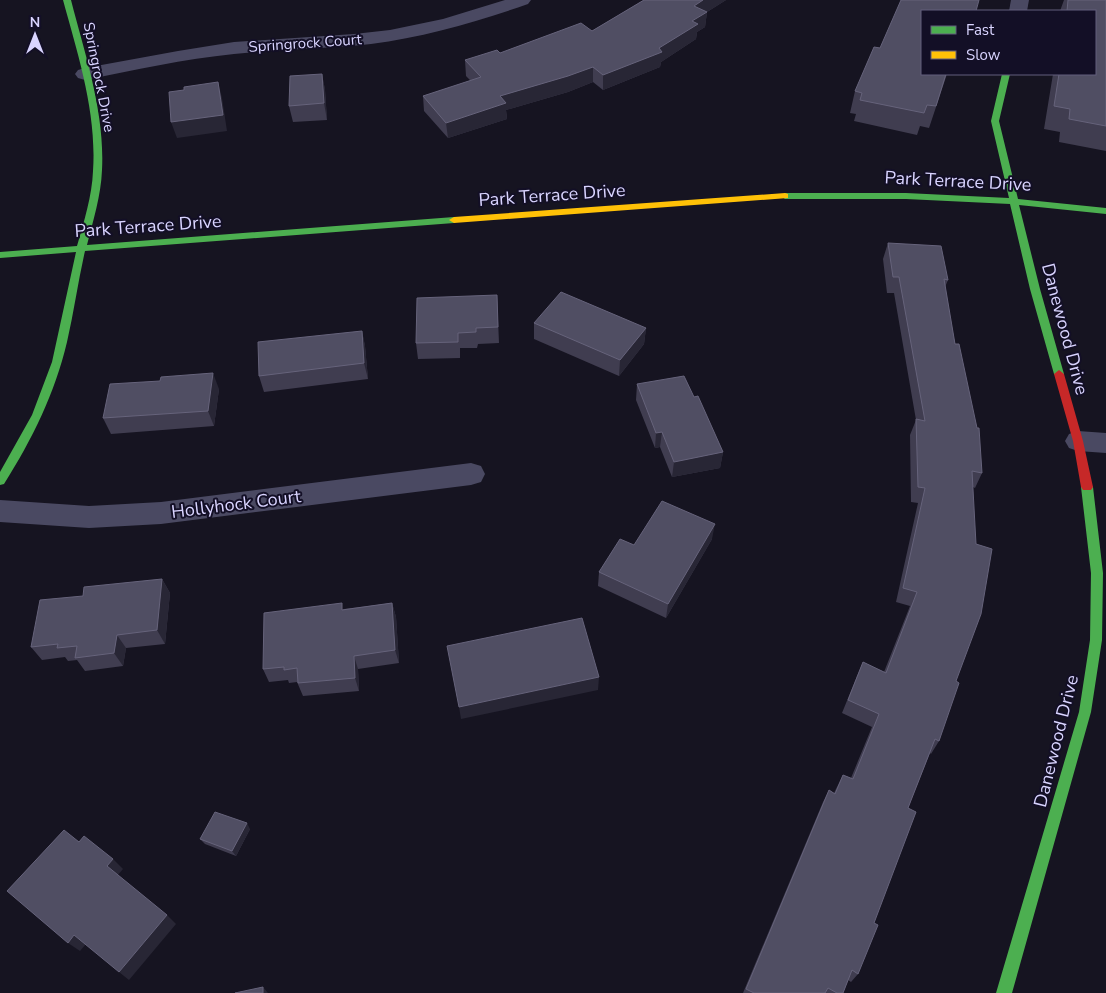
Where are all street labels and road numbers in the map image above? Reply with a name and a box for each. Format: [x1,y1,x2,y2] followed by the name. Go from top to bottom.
[79,20,119,134] street label: Springrock Drive
[248,29,363,57] street label: Springrock Court
[884,165,1032,197] street label: Park Terrace Drive
[478,178,626,212] street label: Park Terrace Drive
[74,209,222,243] street label: Park Terrace Drive
[1036,260,1094,398] street label: Danewood Drive
[170,484,303,524] street label: Hollyhock Court
[1028,672,1084,810] street label: Danewood Drive

